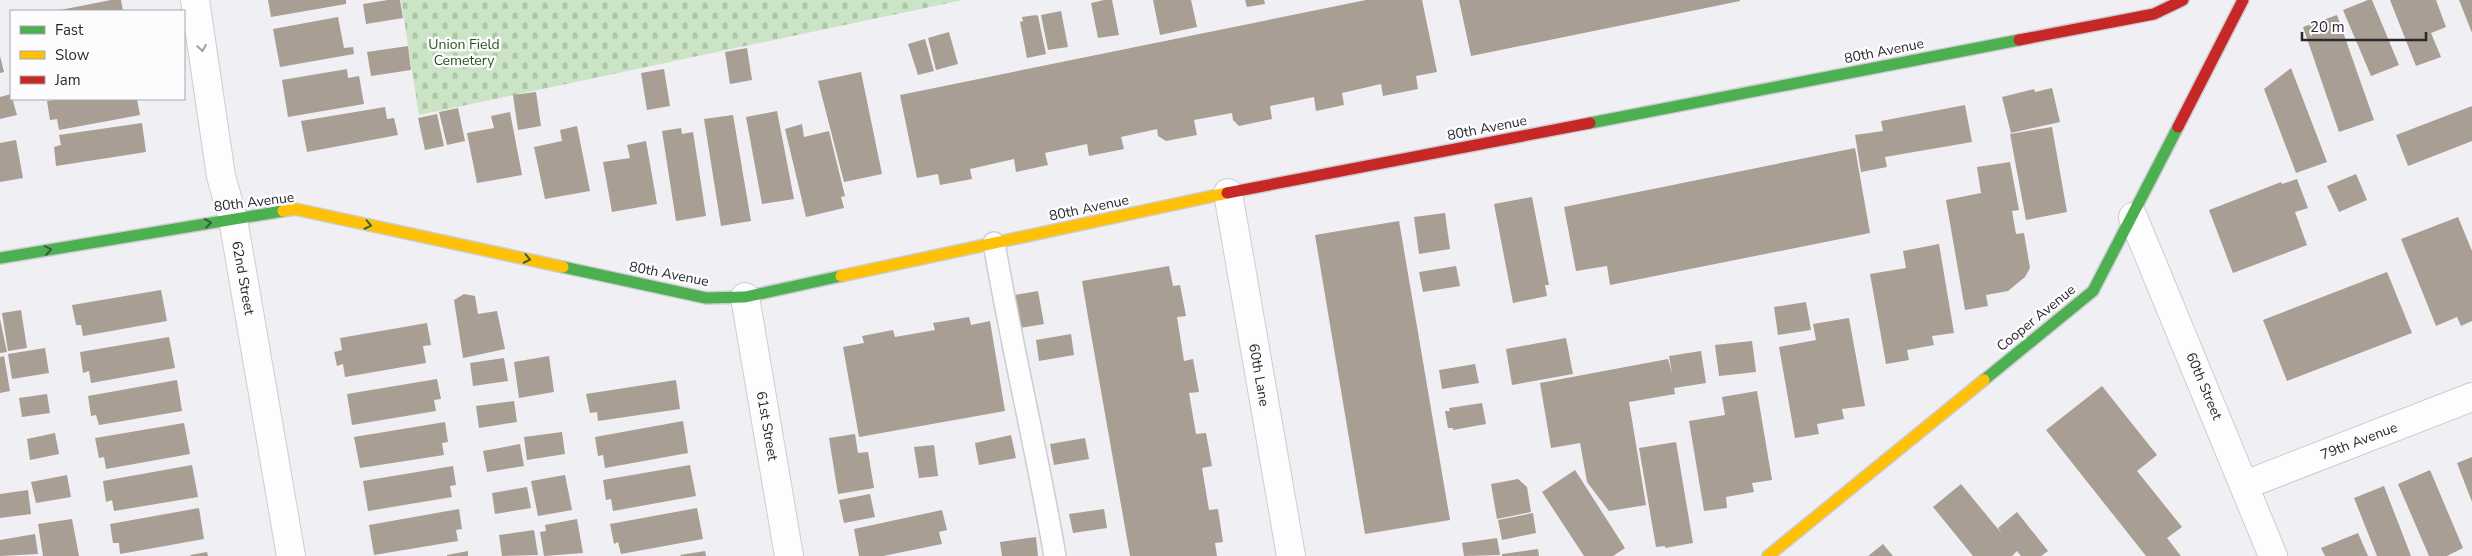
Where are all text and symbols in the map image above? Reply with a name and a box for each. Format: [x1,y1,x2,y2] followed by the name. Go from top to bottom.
[10,10,185,100] legend
[2302,10,2426,42] scale bar
[2310,17,2345,37] text: 20 m
[55,20,84,40] text: Fast
[1842,34,1926,68] street label: 80th Avenue
[428,35,500,70] park label: Union Field Cemetery
[55,45,90,65] text: Slow
[196,45,207,53] one-way arrow
[54,70,81,90] text: Jam
[1445,111,1529,145] street label: 80th Avenue
[213,188,295,216] street label: 80th Avenue
[1047,190,1131,226] street label: 80th Avenue
[204,218,213,228] one-way arrow
[364,219,372,230] one-way arrow
[227,240,259,317] street label: 62nd Street
[44,245,52,255] one-way arrow
[522,254,531,264] one-way arrow
[627,257,711,291] street label: 80th Avenue
[1993,280,2079,356] street label: Cooper Avenue
[1244,342,1274,408] street label: 60th Lane
[2181,349,2227,423] street label: 60th Street
[752,390,782,462] street label: 61st Street
[2318,418,2400,464] street label: 79th Avenue

